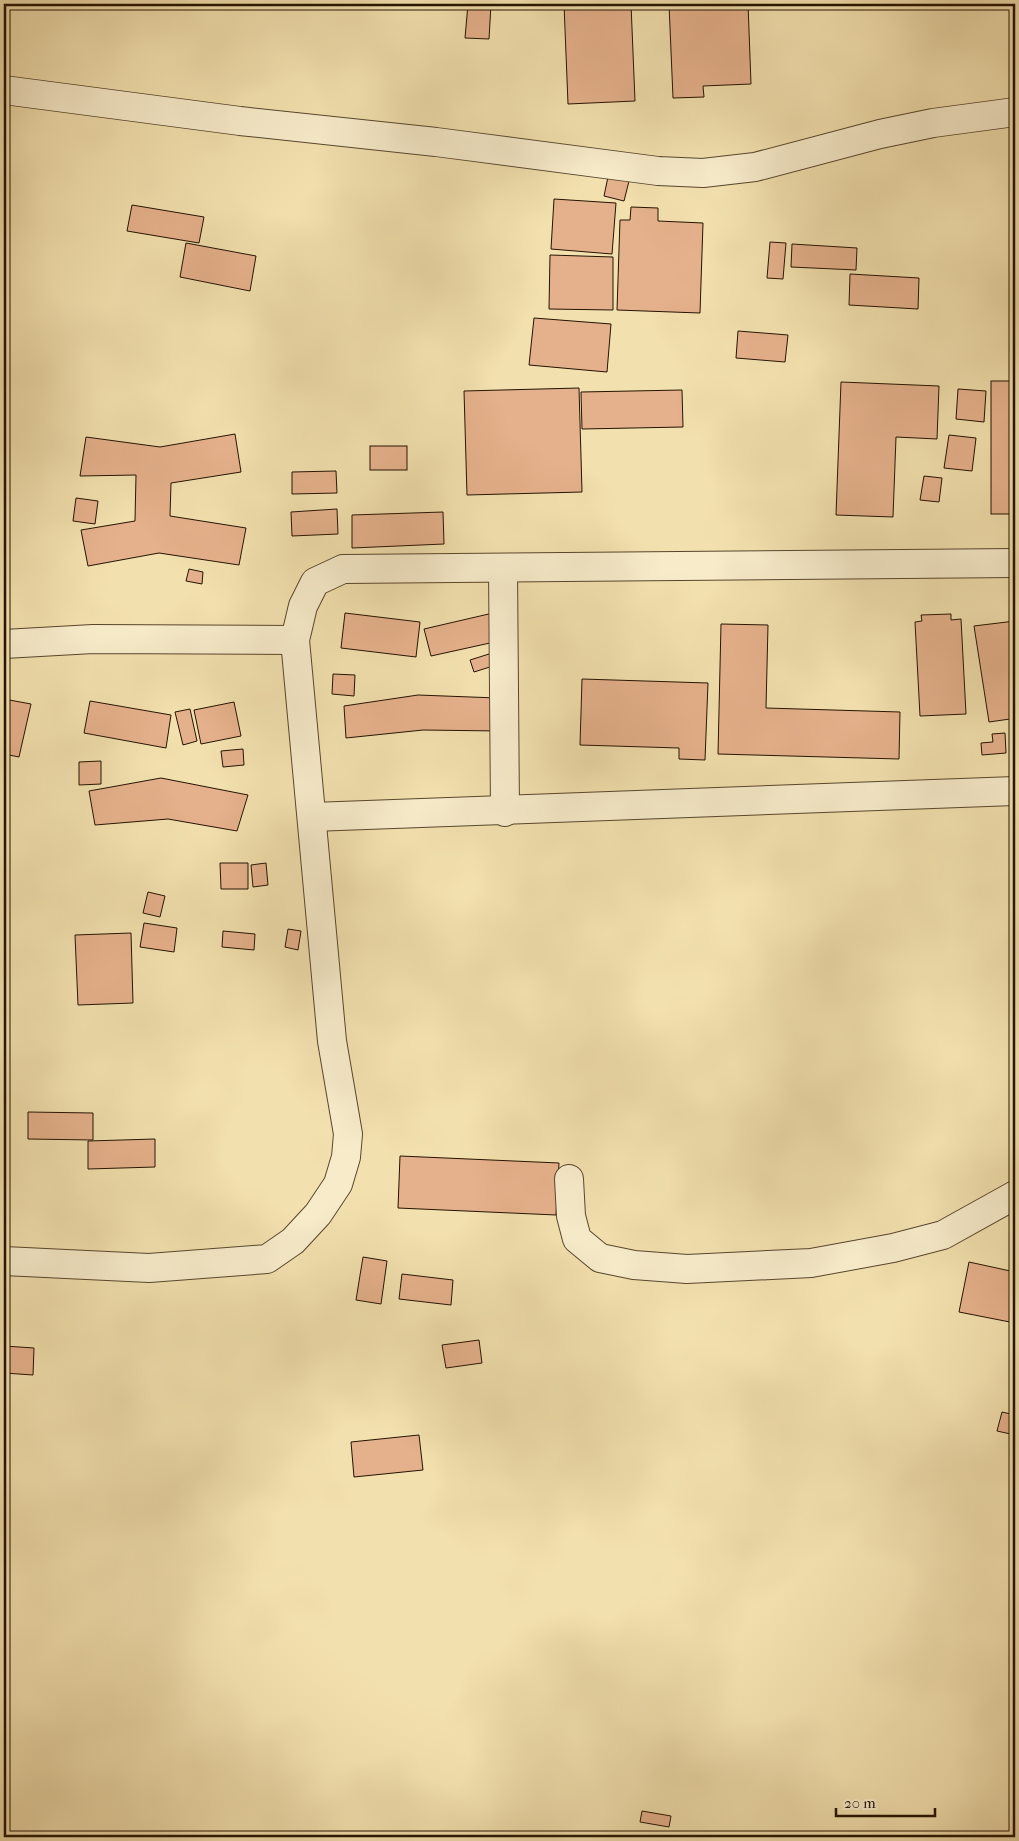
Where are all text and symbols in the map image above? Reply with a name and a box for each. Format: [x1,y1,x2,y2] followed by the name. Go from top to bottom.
[836,1786,935,1818] scale bar
[844,1794,876,1812] text: 20 m

